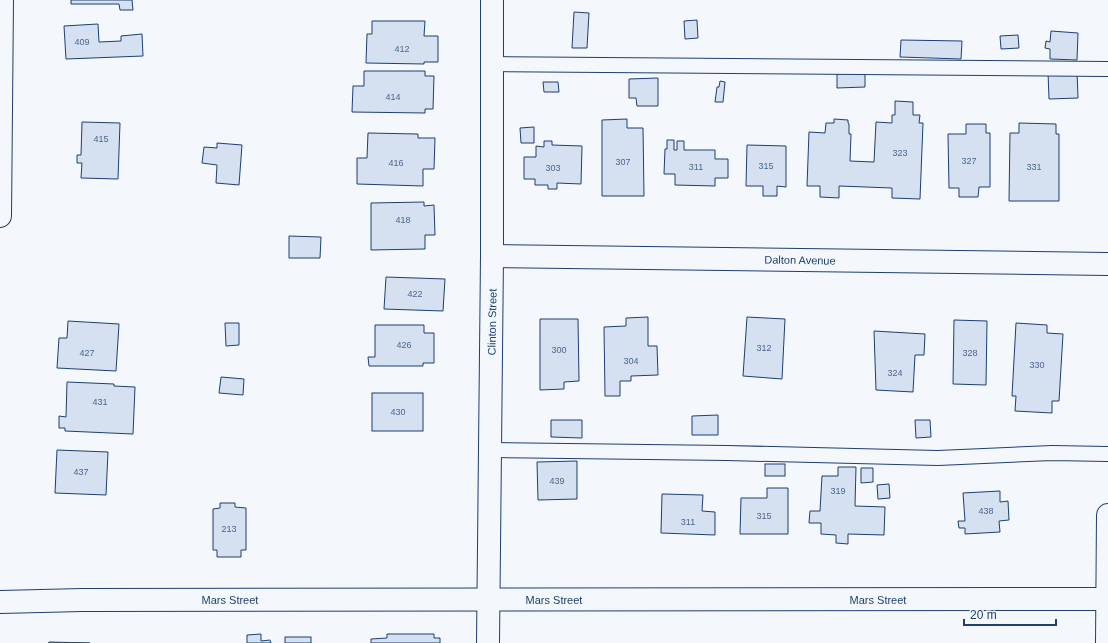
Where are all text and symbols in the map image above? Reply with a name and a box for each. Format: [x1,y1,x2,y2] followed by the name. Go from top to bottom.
[74,37,90,47] house number: 409
[394,44,410,54] house number: 412
[385,92,401,102] house number: 414
[93,134,109,144] house number: 415
[892,148,908,158] house number: 323
[961,156,977,166] house number: 327
[615,157,631,167] house number: 307
[388,158,404,168] house number: 416
[758,161,774,171] house number: 315
[689,162,703,172] house number: 311
[1026,162,1042,172] house number: 331
[545,163,561,173] house number: 303
[395,215,411,225] house number: 418
[764,253,836,267] street label: Dalton Avenue
[407,289,423,299] house number: 422
[485,289,499,355] street label: Clinton Street
[396,340,412,350] house number: 426
[756,343,772,353] house number: 312
[551,345,567,355] house number: 300
[79,348,95,358] house number: 427
[962,348,978,358] house number: 328
[623,356,639,366] house number: 304
[1029,360,1045,370] house number: 330
[887,368,903,378] house number: 324
[92,397,108,407] house number: 431
[390,407,406,417] house number: 430
[73,467,89,477] house number: 437
[549,476,565,486] house number: 439
[830,486,846,496] house number: 319
[978,506,994,516] house number: 438
[756,511,772,521] house number: 315
[681,517,695,527] house number: 311
[221,524,237,534] house number: 213
[202,594,258,606] street label: Mars Street
[526,594,582,606] street label: Mars Street
[850,594,906,606] street label: Mars Street
[964,601,1056,627] scale bar
[970,608,997,622] text: 20 m

